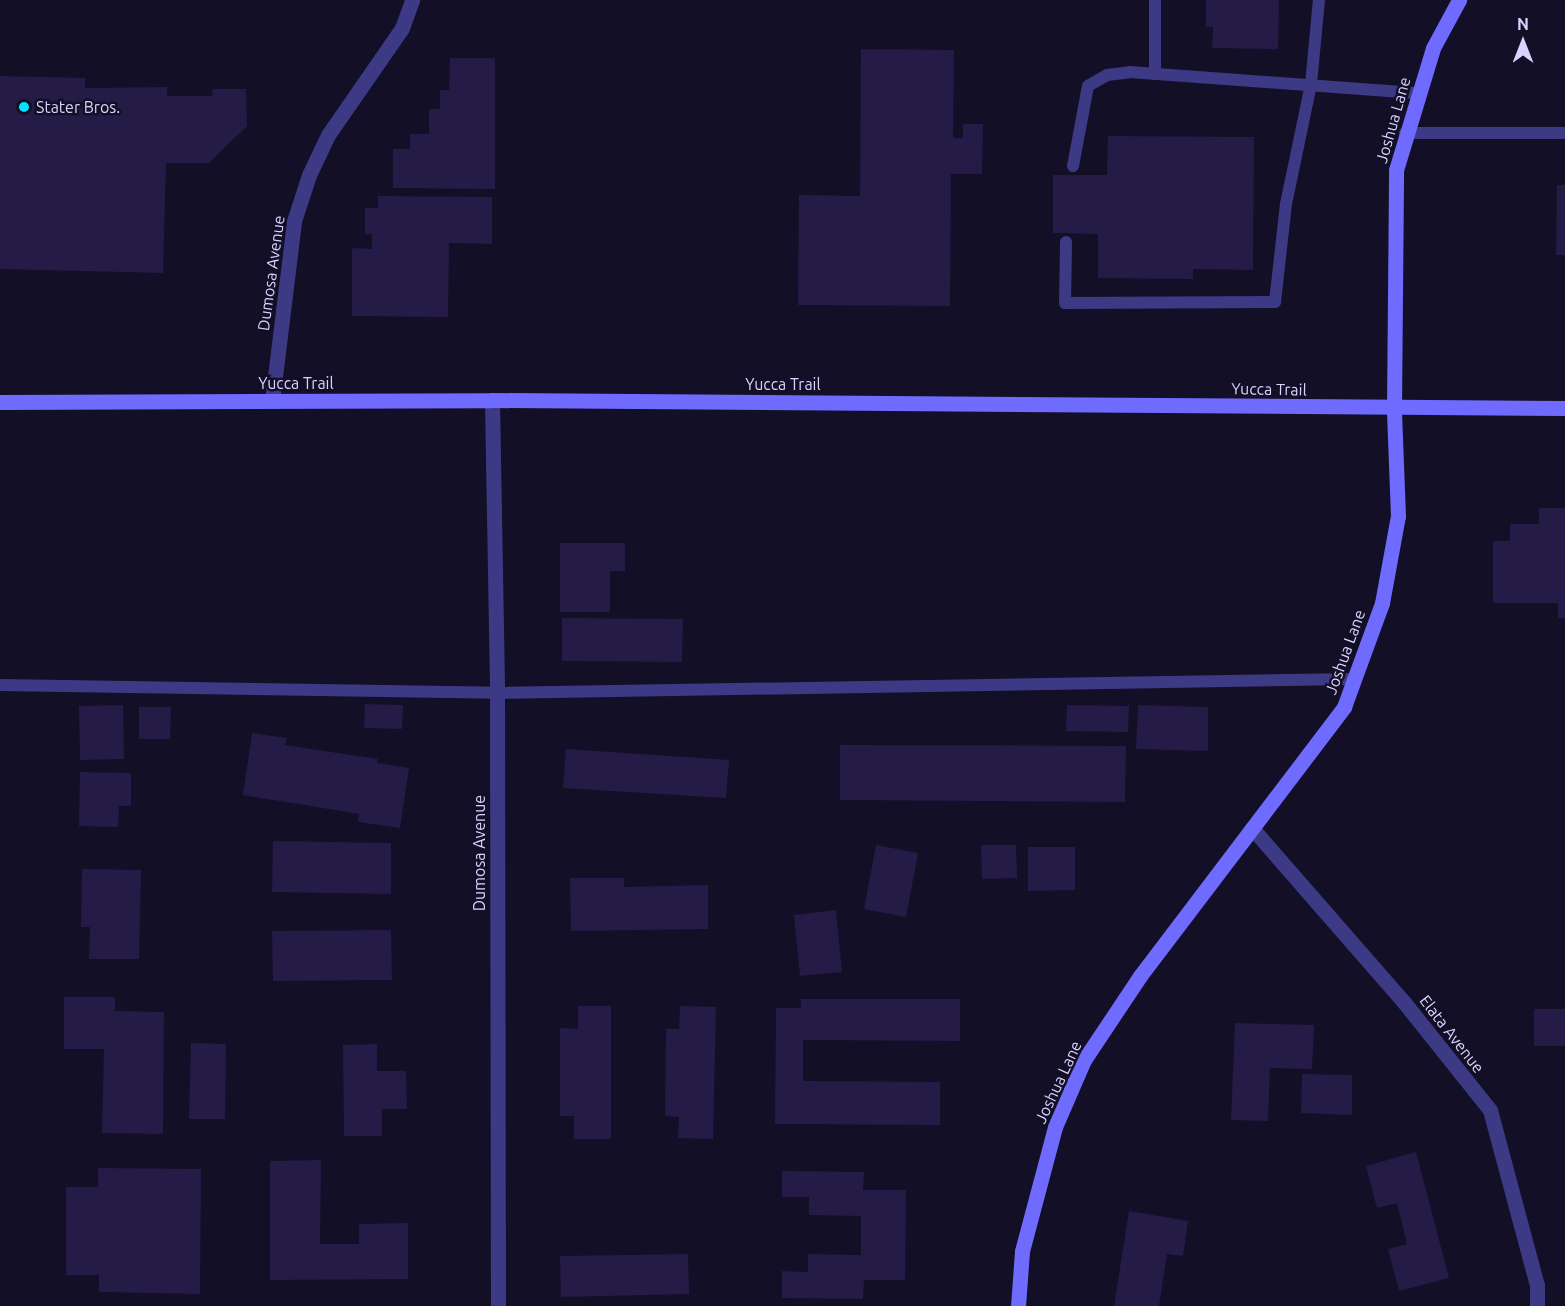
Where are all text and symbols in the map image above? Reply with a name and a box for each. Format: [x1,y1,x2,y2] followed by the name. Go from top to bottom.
[1493,12,1553,72] north arrow
[1517,15,1529,33] text: N
[1372,75,1414,165] street label: Joshua Lane
[36,97,120,117] place label: Stater Bros.
[17,100,31,114] marker: Stater Bros.
[253,214,289,332] street label: Dumosa Avenue
[258,373,334,393] street label: Yucca Trail
[745,374,821,394] street label: Yucca Trail
[1231,379,1307,399] street label: Yucca Trail
[1321,607,1369,697] street label: Joshua Lane
[469,795,489,911] street label: Dumosa Avenue
[1416,991,1488,1077] street label: Elata Avenue
[1031,1038,1085,1126] street label: Joshua Lane

